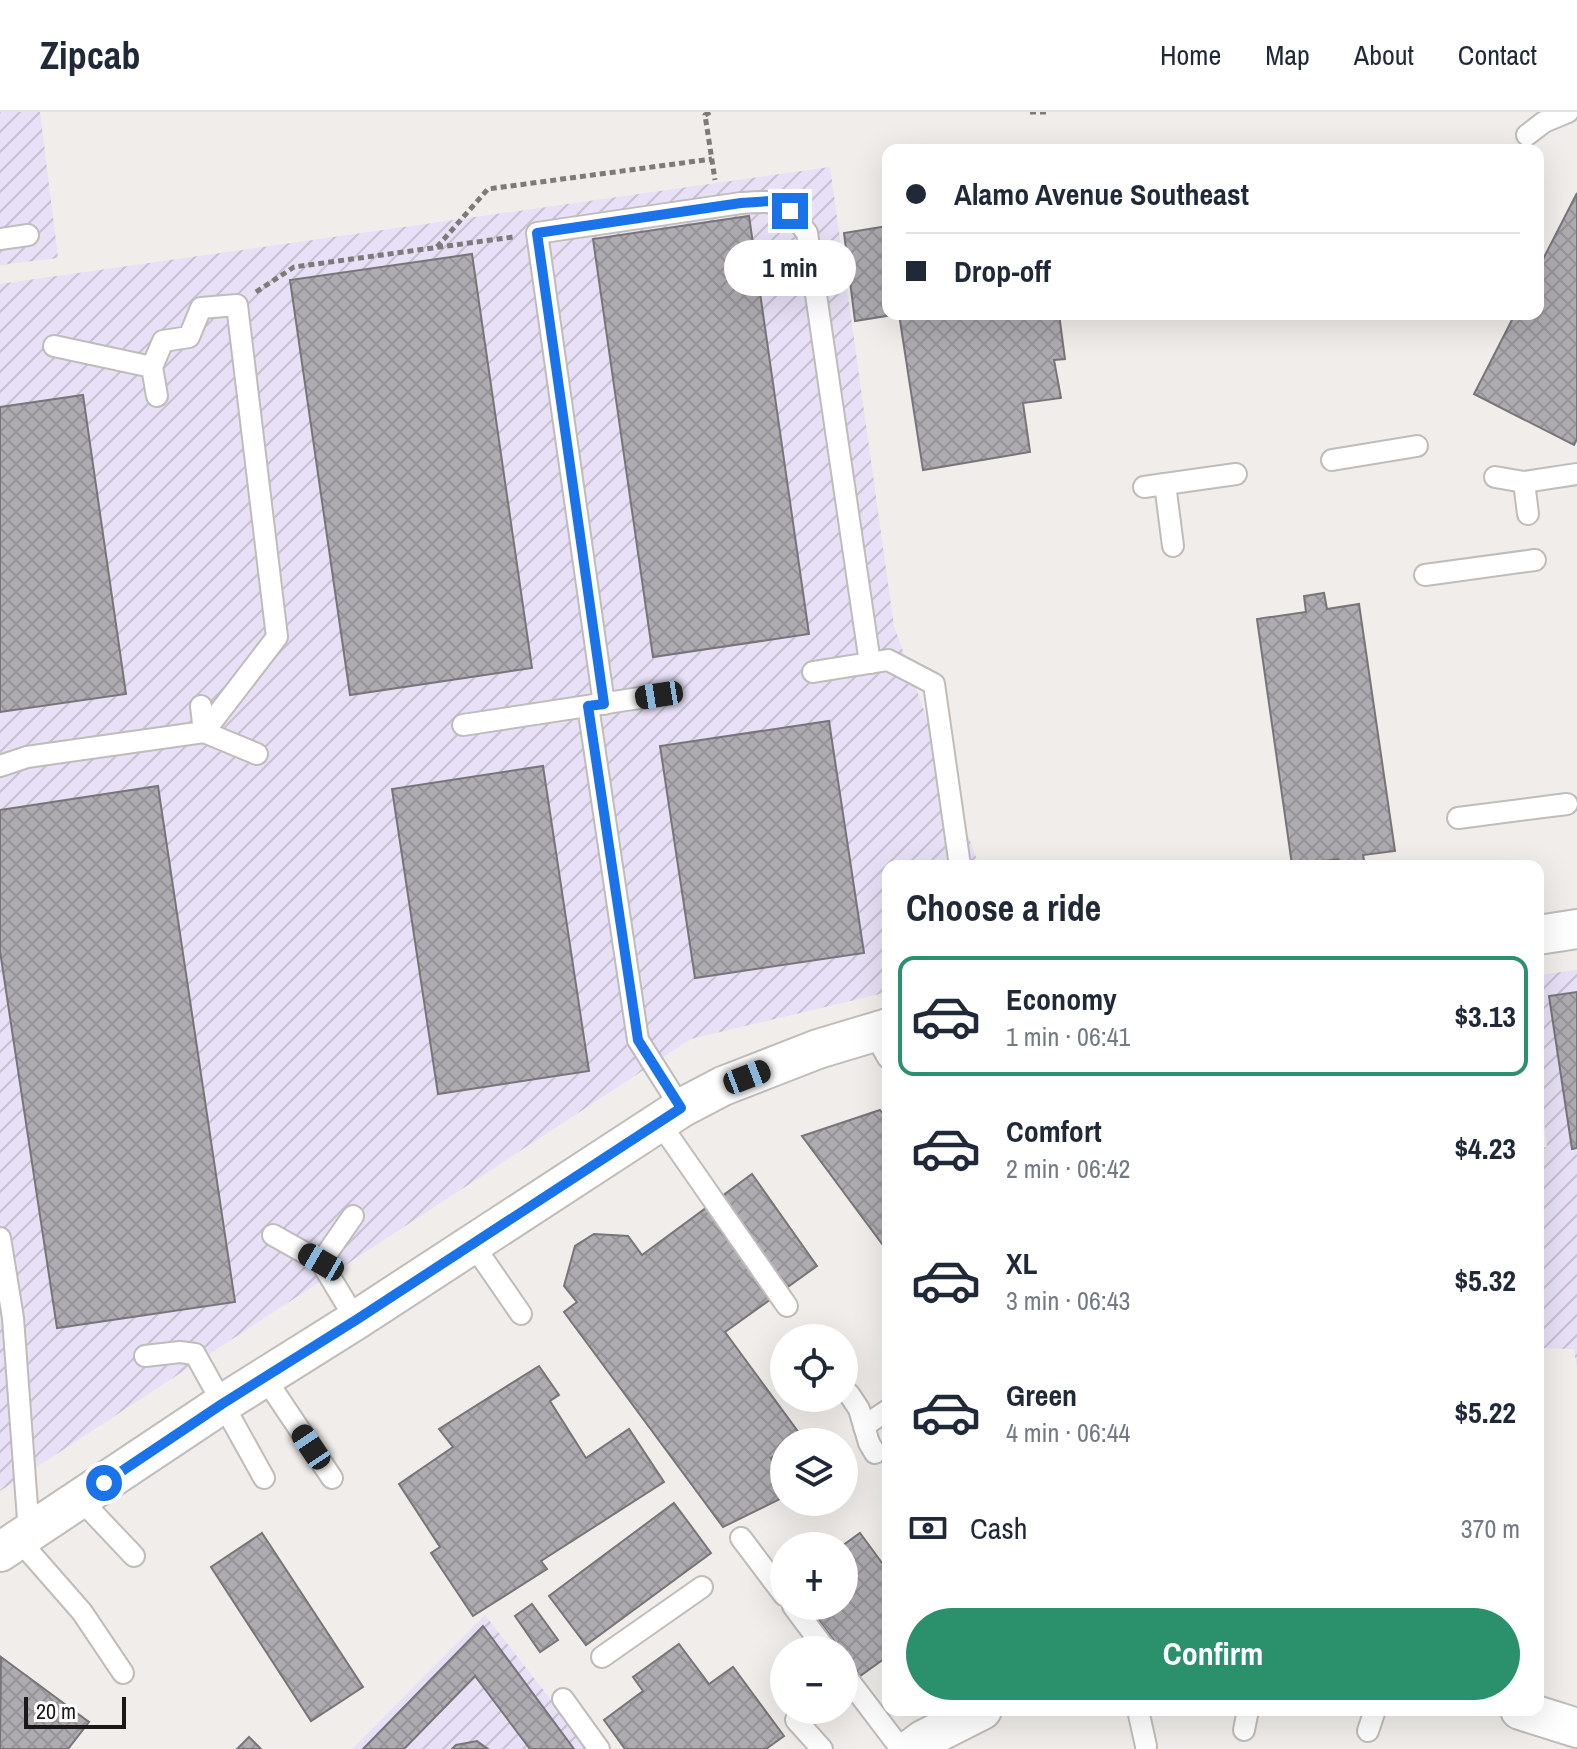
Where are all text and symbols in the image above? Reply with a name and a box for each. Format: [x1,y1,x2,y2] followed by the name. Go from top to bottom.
[40,30,140,81] text: Zipcab
[1160,36,1221,74] text: Home
[1265,36,1310,74] text: Map
[1354,36,1414,74] text: About
[1458,36,1537,74] text: Contact
[954,174,1249,214] text: Alamo Avenue Southeast
[772,193,808,229] route end
[724,239,856,295] callout: 1 min
[762,250,818,285] text: 1 min
[954,251,1051,291] text: Drop-off
[633,679,685,711] car
[906,884,1101,932] text: Choose a ride
[1006,979,1117,1019] text: Economy
[910,980,982,1052] icon: car
[1454,996,1516,1036] text: $3.13
[1006,1019,1130,1054] text: 1 min · 06:41
[720,1057,774,1097] car
[1006,1111,1102,1151] text: Comfort
[910,1112,982,1184] icon: car
[1454,1128,1516,1168] text: $4.23
[1006,1151,1130,1186] text: 2 min · 06:42
[294,1240,348,1284] car
[1006,1243,1037,1283] text: XL
[910,1244,982,1316] icon: car
[1454,1260,1516,1300] text: $5.32
[1006,1283,1130,1318] text: 3 min · 06:43
[770,1324,858,1724] map controls
[770,1324,858,1412] button: locate
[1006,1375,1077,1415] text: Green
[910,1376,982,1448] icon: car
[1454,1392,1516,1432] text: $5.22
[1006,1415,1130,1450] text: 4 min · 06:44
[288,1420,334,1474] car
[770,1428,858,1516] button: layers
[86,1465,122,1501] route start
[906,1506,950,1550] icon: cash
[970,1508,1027,1548] text: Cash
[1461,1511,1520,1546] text: 370 m
[770,1532,858,1620] button: +
[906,1608,1520,1700] button: Confirm
[770,1636,858,1724] button: −
[24,1693,126,1729] scale bar
[36,1696,76,1726] text: 20 m

